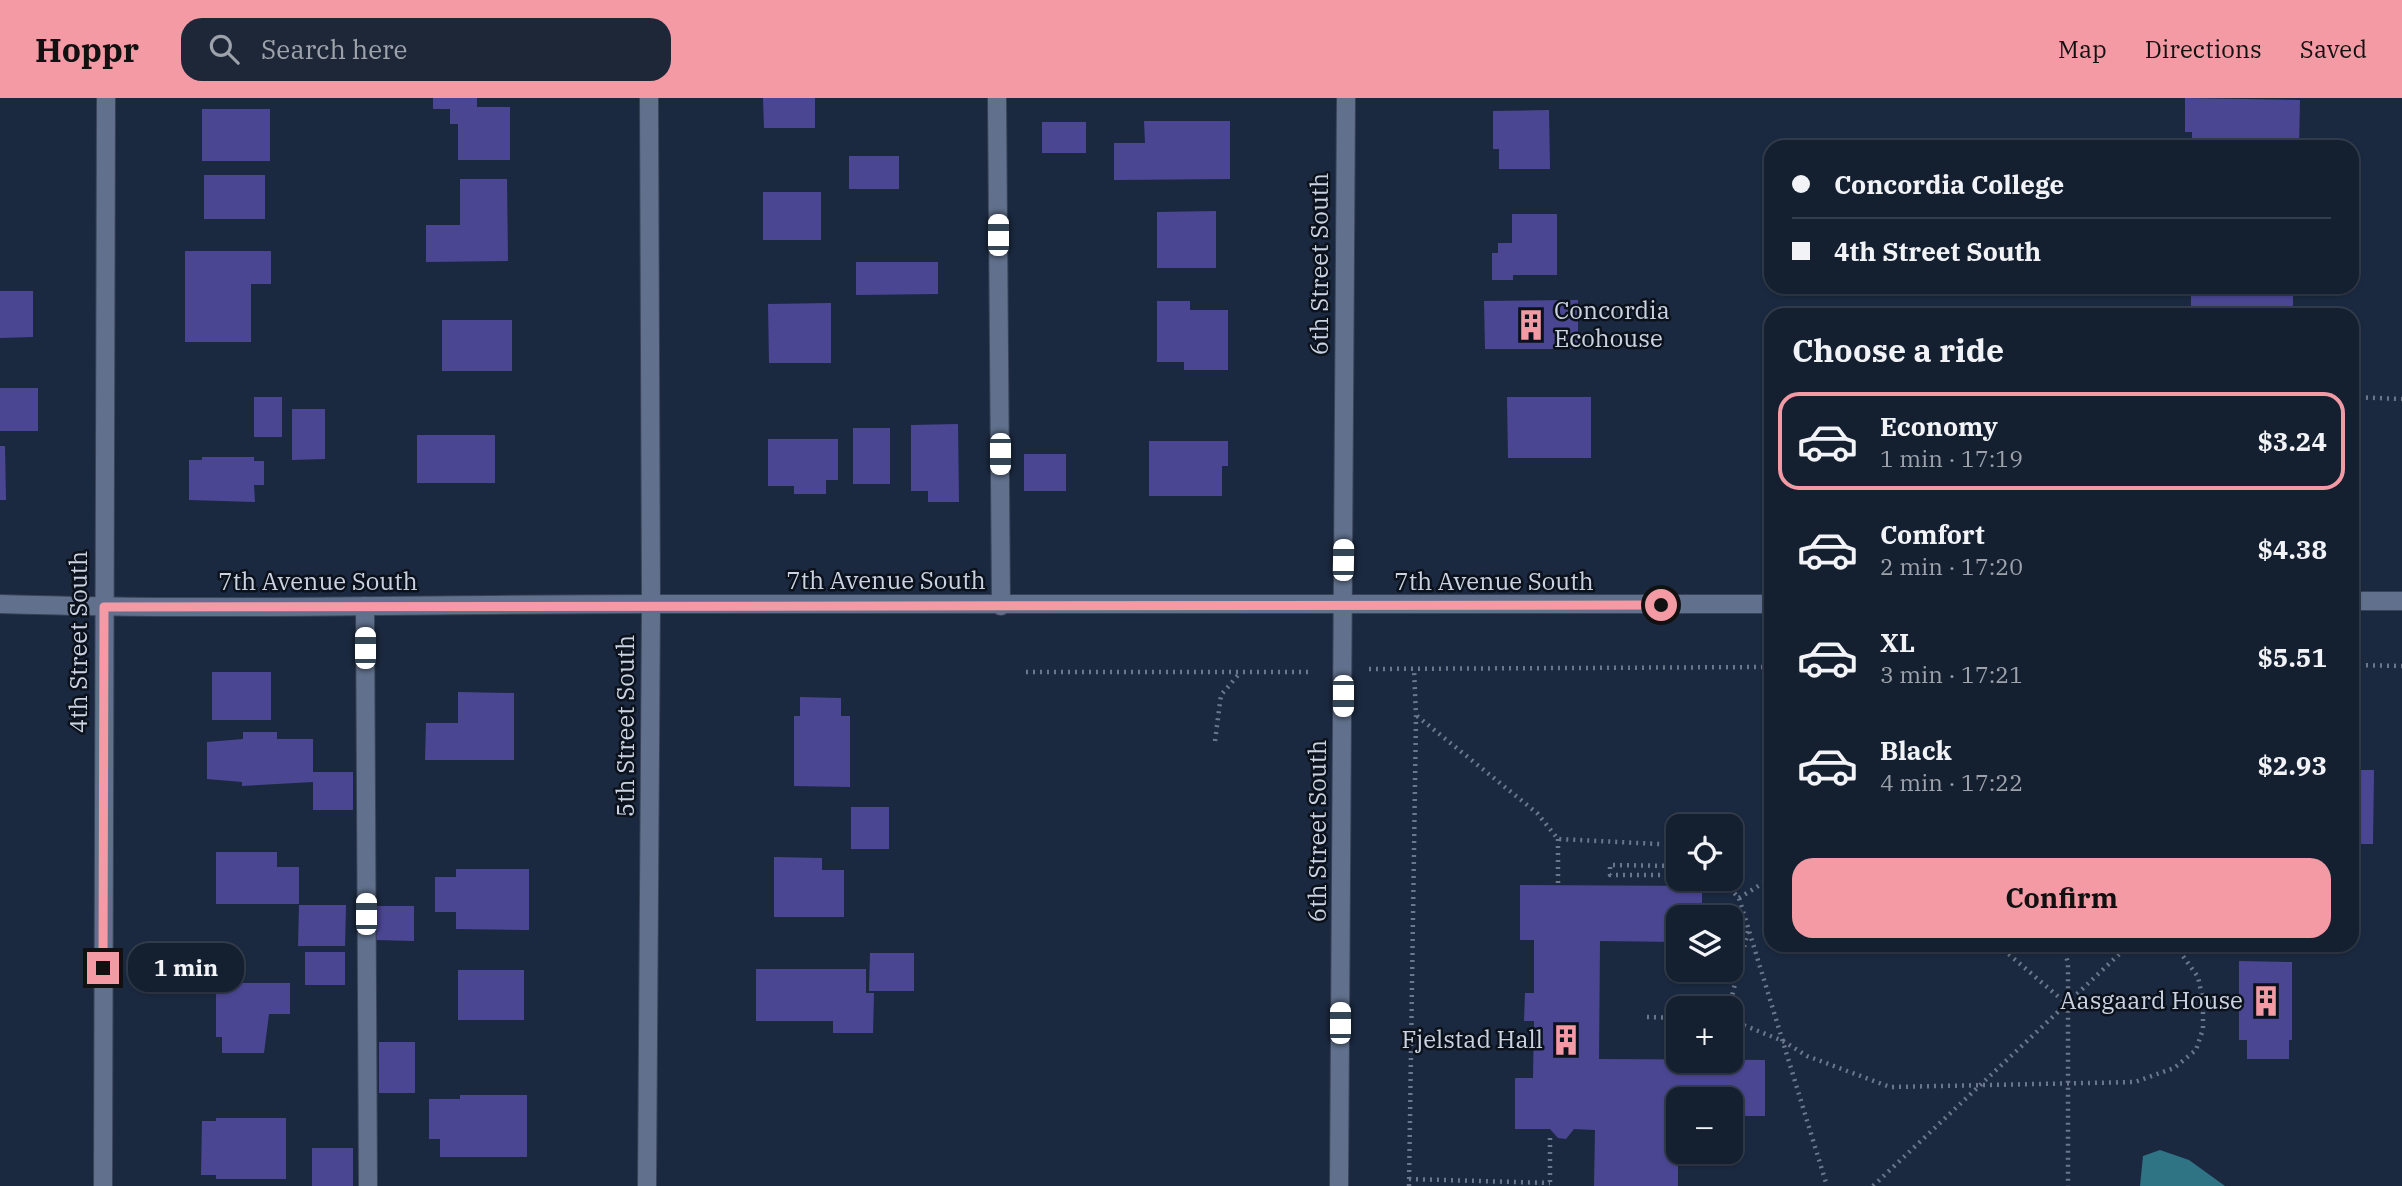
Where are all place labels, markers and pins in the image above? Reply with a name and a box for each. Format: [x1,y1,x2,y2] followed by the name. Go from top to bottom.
[1554,294,1670,354] place label: Concordia Ecohouse
[1514,308,1548,342] building icon: Concordia Ecohouse
[2060,984,2243,1016] place label: Aasgaard House
[2249,984,2283,1018] building icon: Aasgaard House
[1402,1023,1543,1055] place label: Fjelstad Hall
[1549,1023,1583,1057] building icon: Fjelstad Hall

